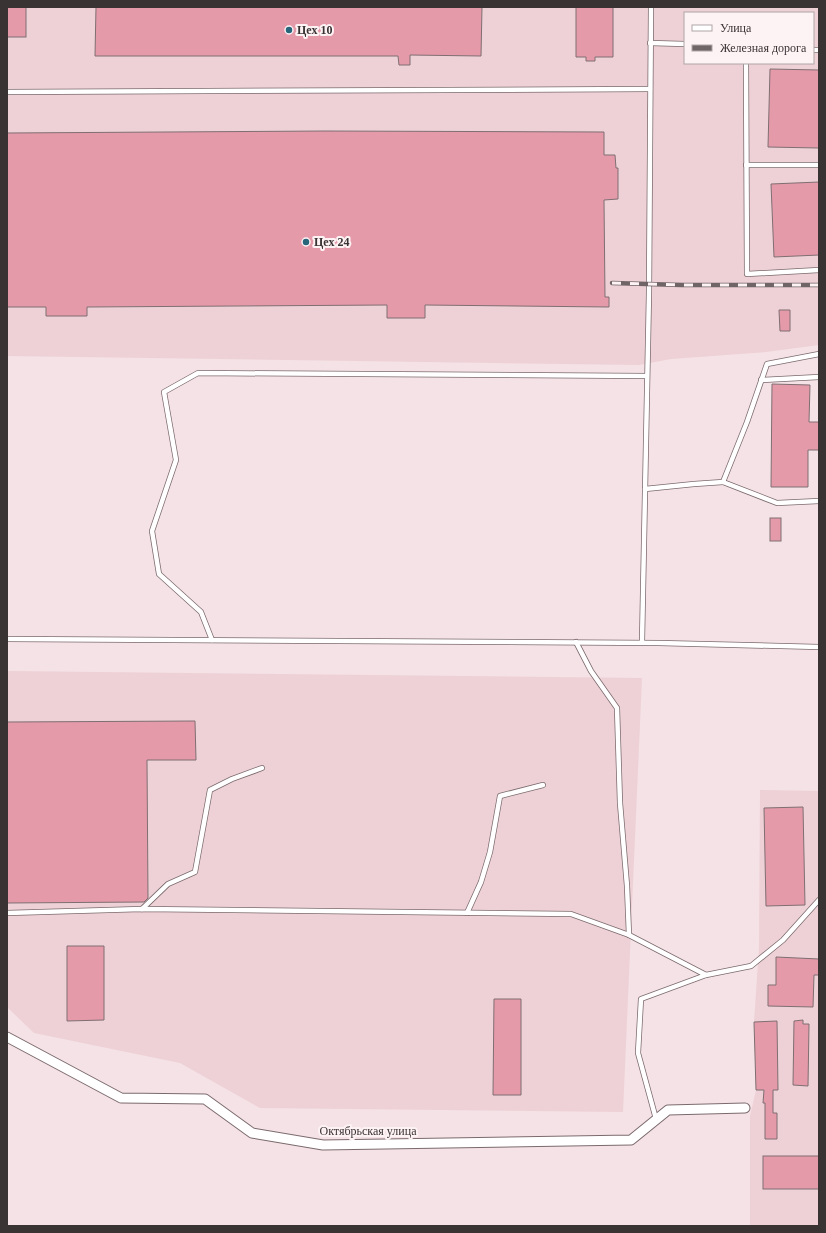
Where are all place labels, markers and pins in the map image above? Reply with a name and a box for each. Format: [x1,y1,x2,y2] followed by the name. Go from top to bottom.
[297,23,332,37] place label: Цех 10
[284,25,294,35] marker: Цех 10
[314,235,349,249] place label: Цех 24
[301,237,311,247] marker: Цех 24

